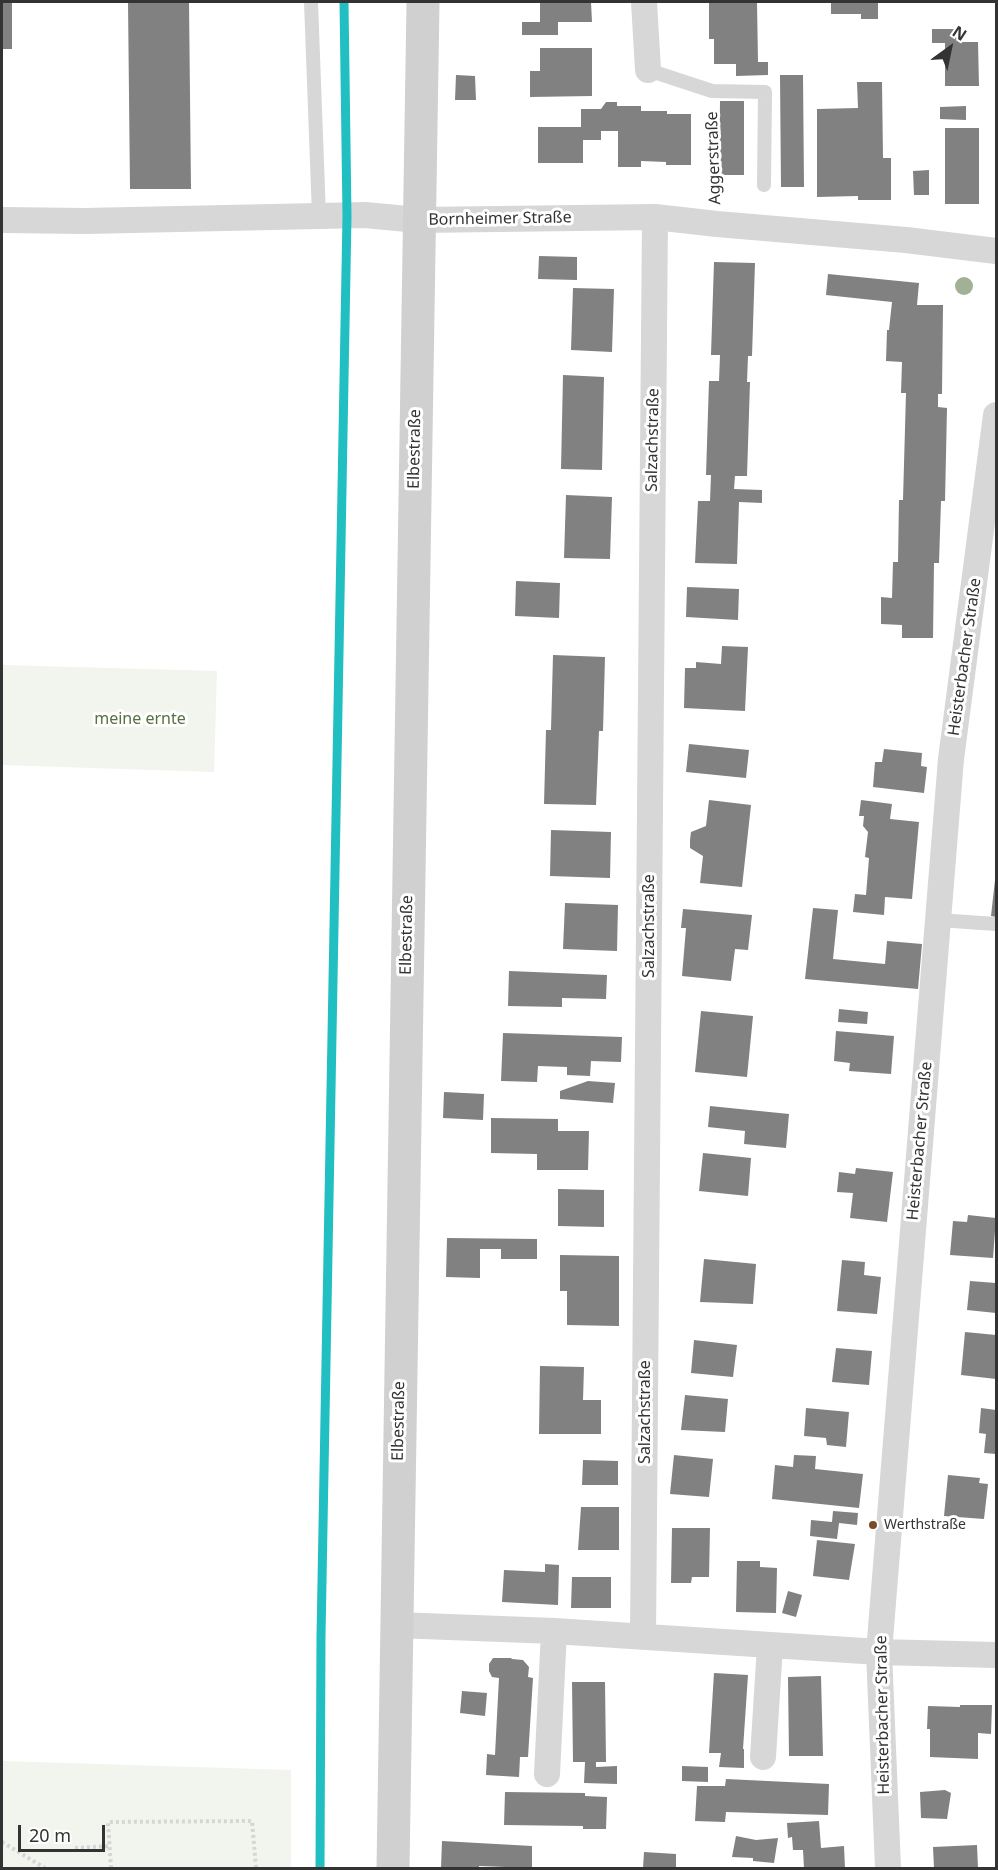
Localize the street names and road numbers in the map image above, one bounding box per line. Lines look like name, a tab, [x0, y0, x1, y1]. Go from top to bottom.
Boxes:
street label: Aggerstraße	[703, 111, 725, 205]
street label: Bornheimer Straße	[428, 208, 572, 230]
street label: Salzachstraße	[642, 388, 664, 492]
street label: Elbestraße	[405, 409, 425, 489]
street label: Heisterbacher Straße	[944, 577, 986, 737]
street label: Salzachstraße	[639, 874, 659, 978]
street label: Elbestraße	[397, 895, 417, 975]
street label: Heisterbacher Straße	[903, 1061, 937, 1221]
street label: Salzachstraße	[635, 1360, 655, 1464]
street label: Elbestraße	[389, 1381, 409, 1461]
street label: Heisterbacher Straße	[872, 1635, 894, 1795]

